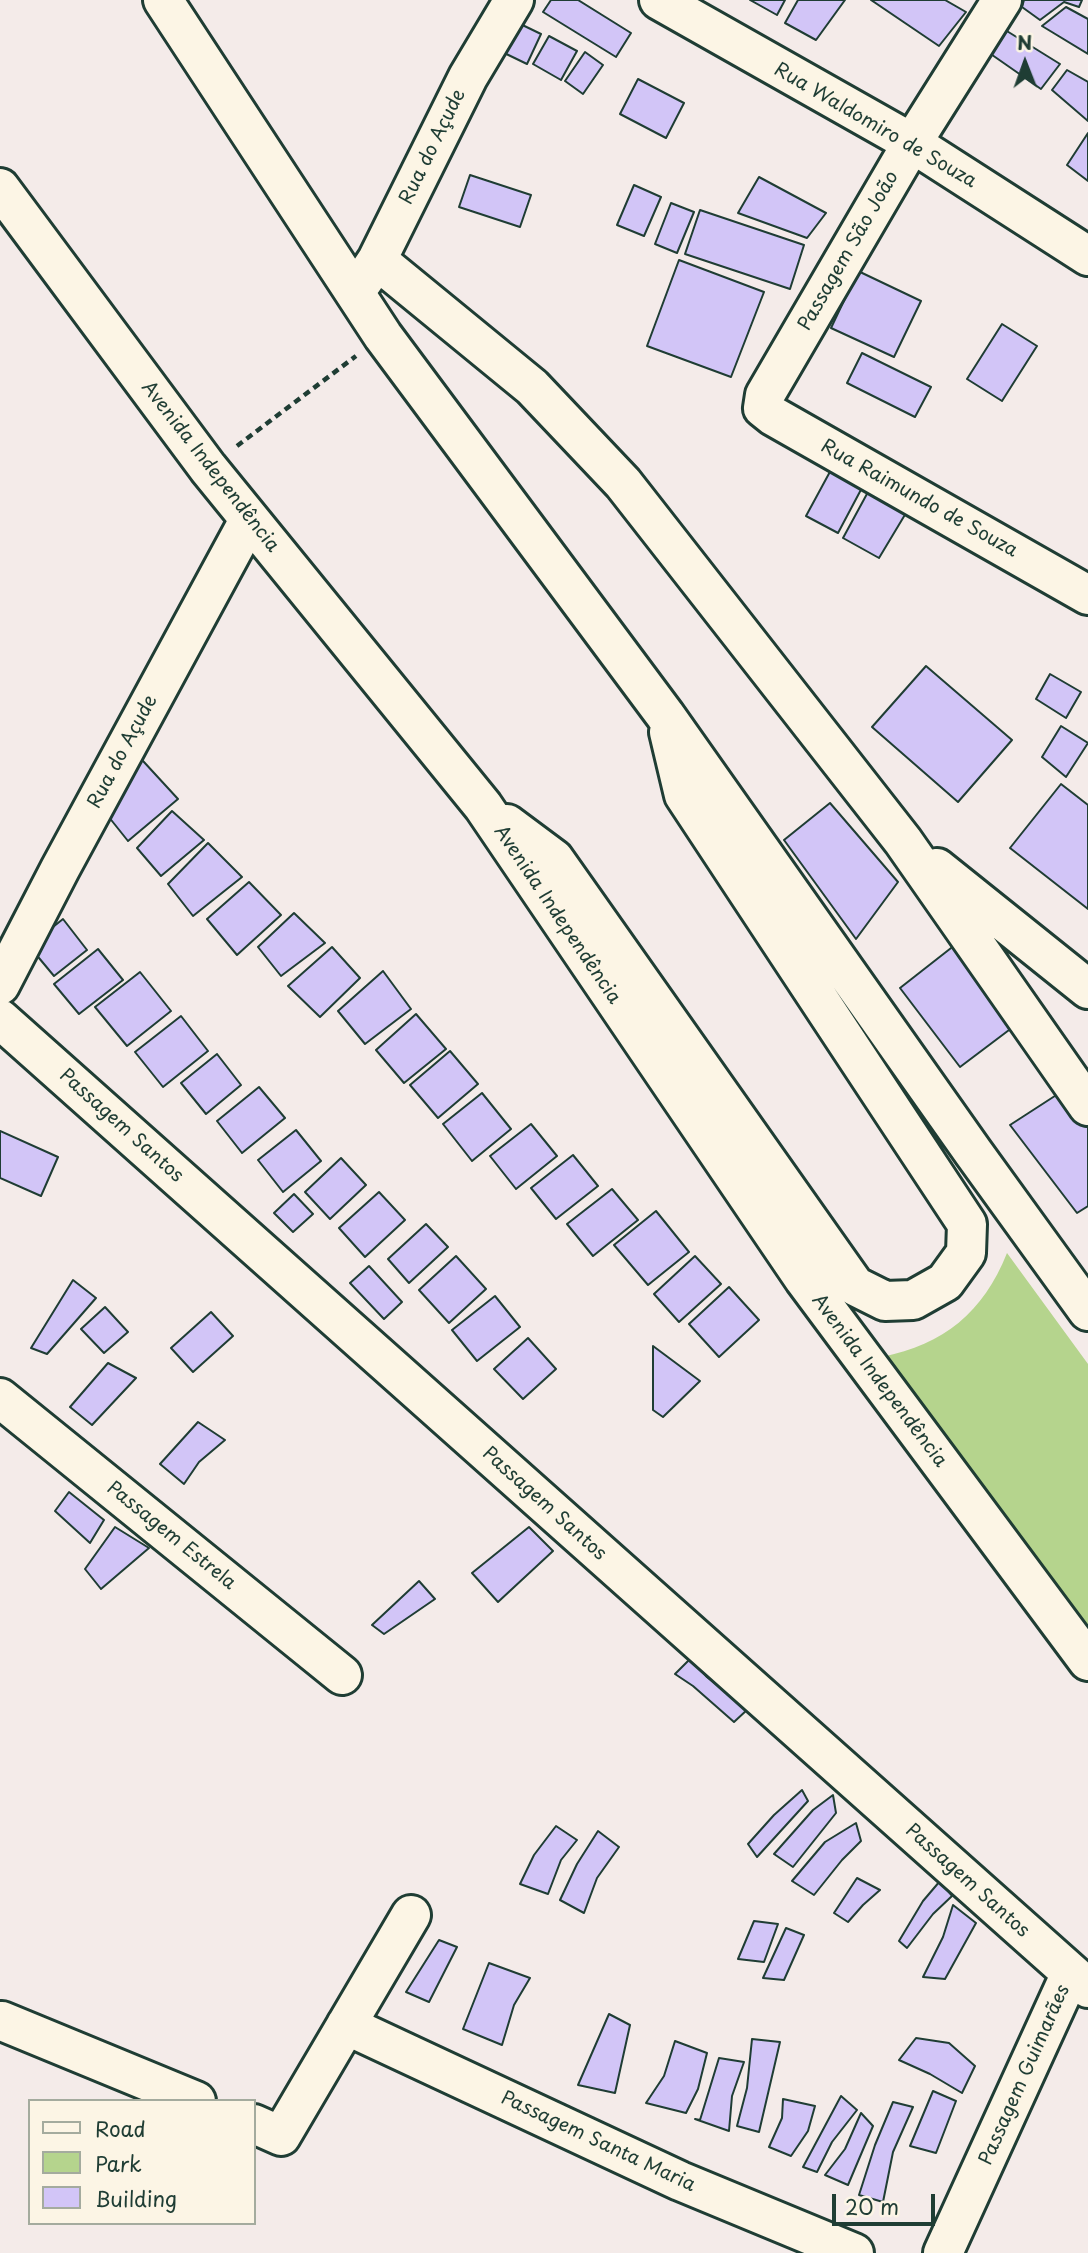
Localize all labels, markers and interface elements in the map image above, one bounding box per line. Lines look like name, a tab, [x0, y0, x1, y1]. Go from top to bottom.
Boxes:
north arrow	[990, 28, 1060, 98]
text: N	[1017, 28, 1032, 56]
street label: Rua Waldomiro de Souza	[770, 59, 980, 193]
street label: Rua do Açude	[395, 86, 471, 208]
street label: Passagem São João	[794, 167, 904, 335]
street label: Avenida Independência	[136, 377, 284, 557]
street label: Rua Raimundo de Souza	[817, 435, 1021, 563]
street label: Rua do Açude	[83, 691, 163, 813]
street label: Avenida Independência	[489, 821, 625, 1009]
street label: Passagem Santos	[54, 1064, 188, 1188]
street label: Avenida Independência	[807, 1290, 951, 1472]
street label: Passagem Santos	[477, 1442, 611, 1566]
street label: Passagem Estrela	[102, 1477, 240, 1595]
street label: Passagem Santos	[900, 1819, 1034, 1943]
street label: Passagem Guimarães	[975, 1981, 1075, 2169]
street label: Passagem Santa Maria	[497, 2087, 699, 2197]
legend	[28, 2099, 256, 2225]
text: Road	[95, 2112, 146, 2144]
text: Park	[95, 2147, 142, 2179]
scale bar	[836, 2180, 939, 2224]
text: Building	[95, 2182, 177, 2214]
text: 20 m	[845, 2190, 899, 2222]

